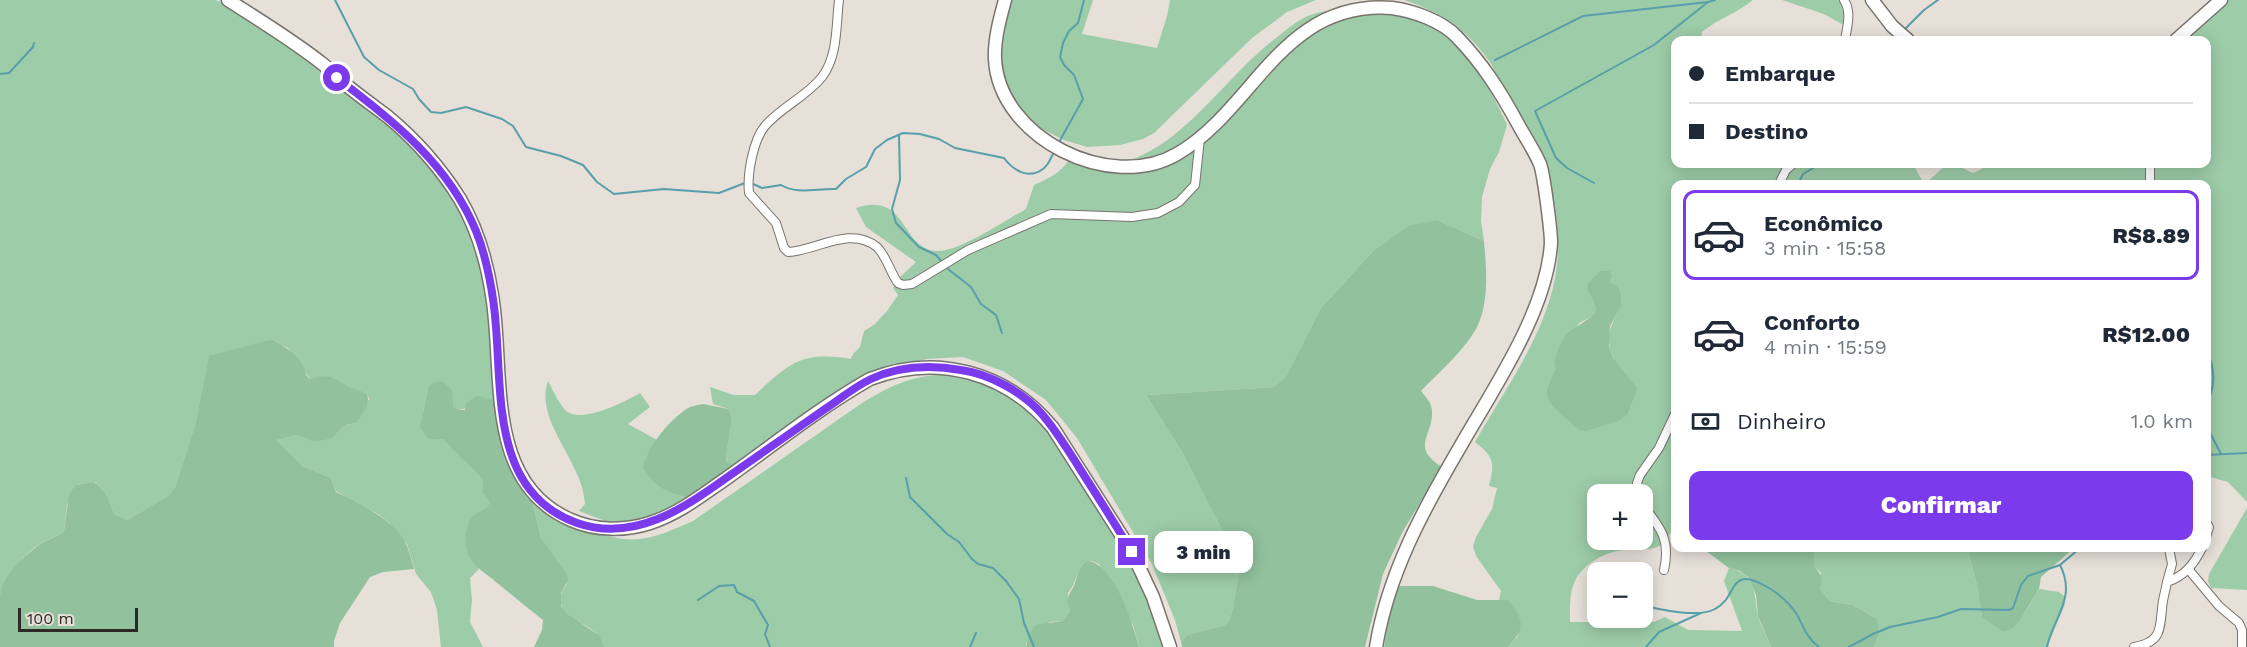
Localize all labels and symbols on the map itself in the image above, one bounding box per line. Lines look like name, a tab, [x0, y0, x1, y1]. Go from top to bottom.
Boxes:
route start	[323, 64, 350, 91]
callout: 3 min	[1153, 531, 1252, 573]
route end	[1118, 538, 1145, 565]
scale bar	[18, 605, 138, 632]

